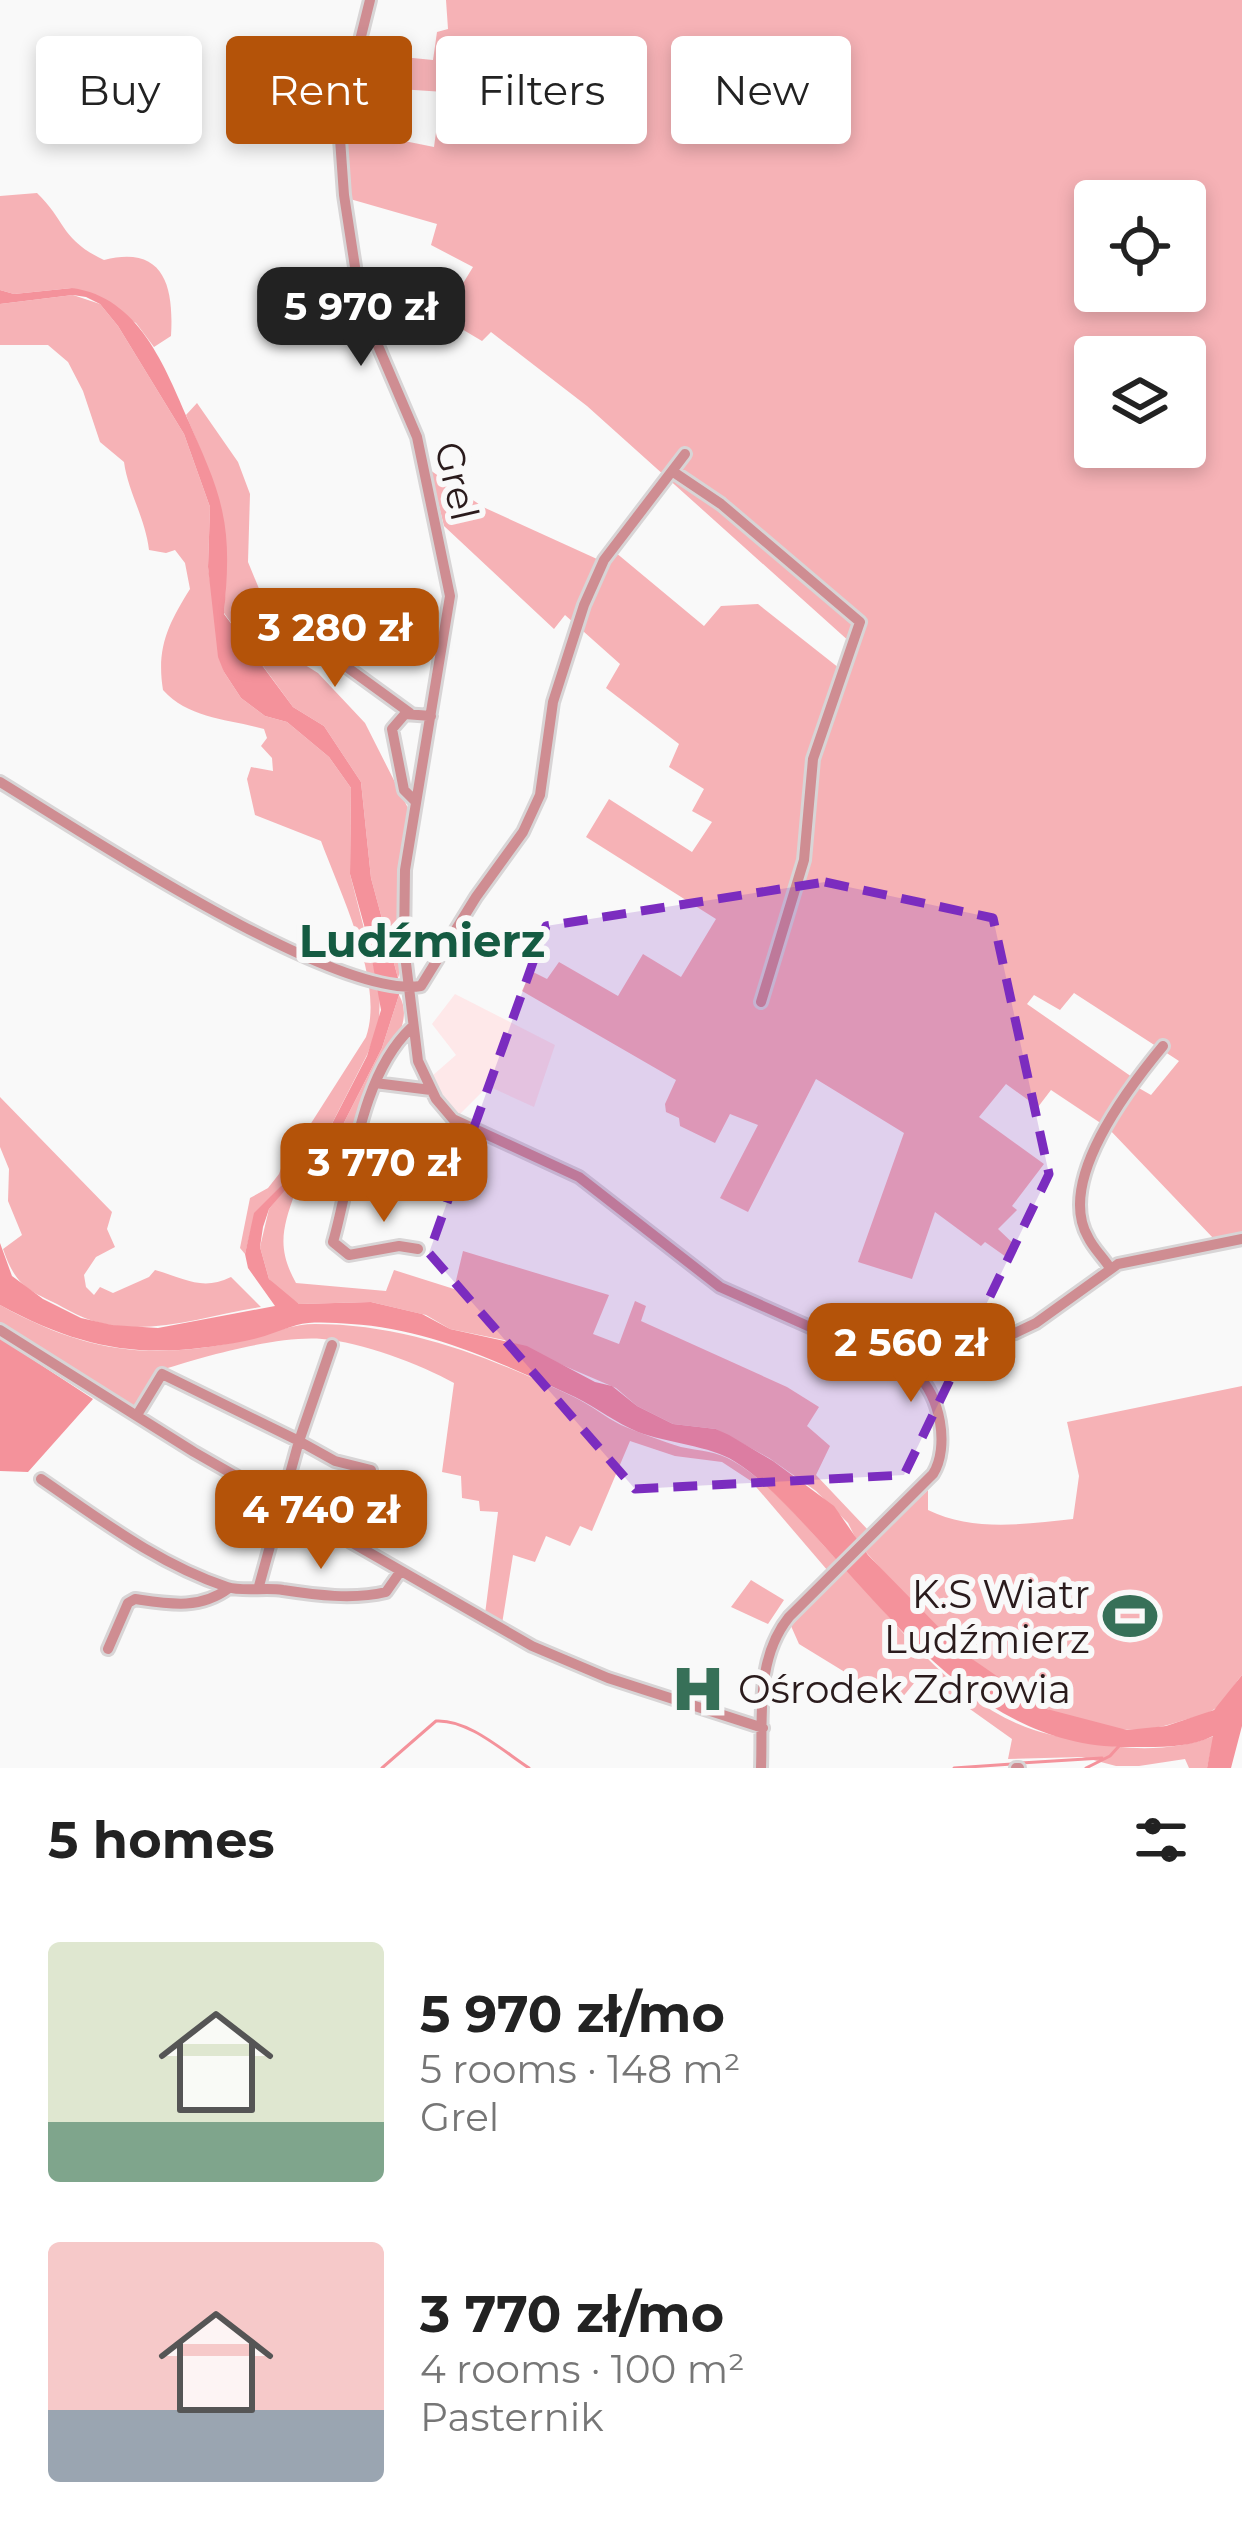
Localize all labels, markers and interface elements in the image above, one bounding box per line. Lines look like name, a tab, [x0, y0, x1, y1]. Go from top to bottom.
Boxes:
chip: Buy	[36, 36, 202, 144]
chip: Rent	[226, 36, 412, 144]
chip: Filters	[436, 36, 647, 144]
chip: New	[671, 36, 851, 144]
map controls	[1074, 180, 1206, 468]
button: locate	[1074, 180, 1206, 312]
pin: 5 970 zł	[237, 267, 485, 369]
text: 5 970 zł	[284, 282, 438, 330]
button: layers	[1074, 336, 1206, 468]
street label: Grel	[425, 437, 489, 525]
pin: 3 280 zł	[211, 588, 459, 690]
text: 3 280 zł	[258, 603, 412, 651]
district label: Ludźmierz	[299, 913, 545, 968]
pin: 3 770 zł	[260, 1123, 508, 1225]
text: 3 770 zł	[307, 1138, 461, 1186]
pin: 2 560 zł	[787, 1303, 1035, 1405]
text: 2 560 zł	[834, 1318, 988, 1366]
pin: 4 740 zł	[197, 1470, 445, 1572]
text: 4 740 zł	[242, 1485, 400, 1533]
place label: K.S Wiatr Ludźmierz	[884, 1570, 1090, 1663]
sports icon: K.S Wiatr Ludźmierz	[1101, 1587, 1159, 1645]
hospital icon: Ośrodek Zdrowia	[669, 1660, 727, 1718]
place label: Ośrodek Zdrowia	[738, 1665, 1071, 1713]
icon: filters	[1128, 1807, 1194, 1873]
text: 5 homes	[48, 1809, 275, 1871]
text: 5 970 zł/mo	[420, 1983, 725, 2045]
icon: home	[144, 1990, 288, 2134]
text: 5 rooms · 148 m²	[420, 2045, 741, 2093]
text: Grel	[420, 2093, 499, 2141]
text: 3 770 zł/mo	[420, 2283, 724, 2345]
icon: home	[144, 2290, 288, 2434]
text: 4 rooms · 100 m²	[420, 2345, 745, 2393]
text: Pasternik	[420, 2393, 604, 2441]

